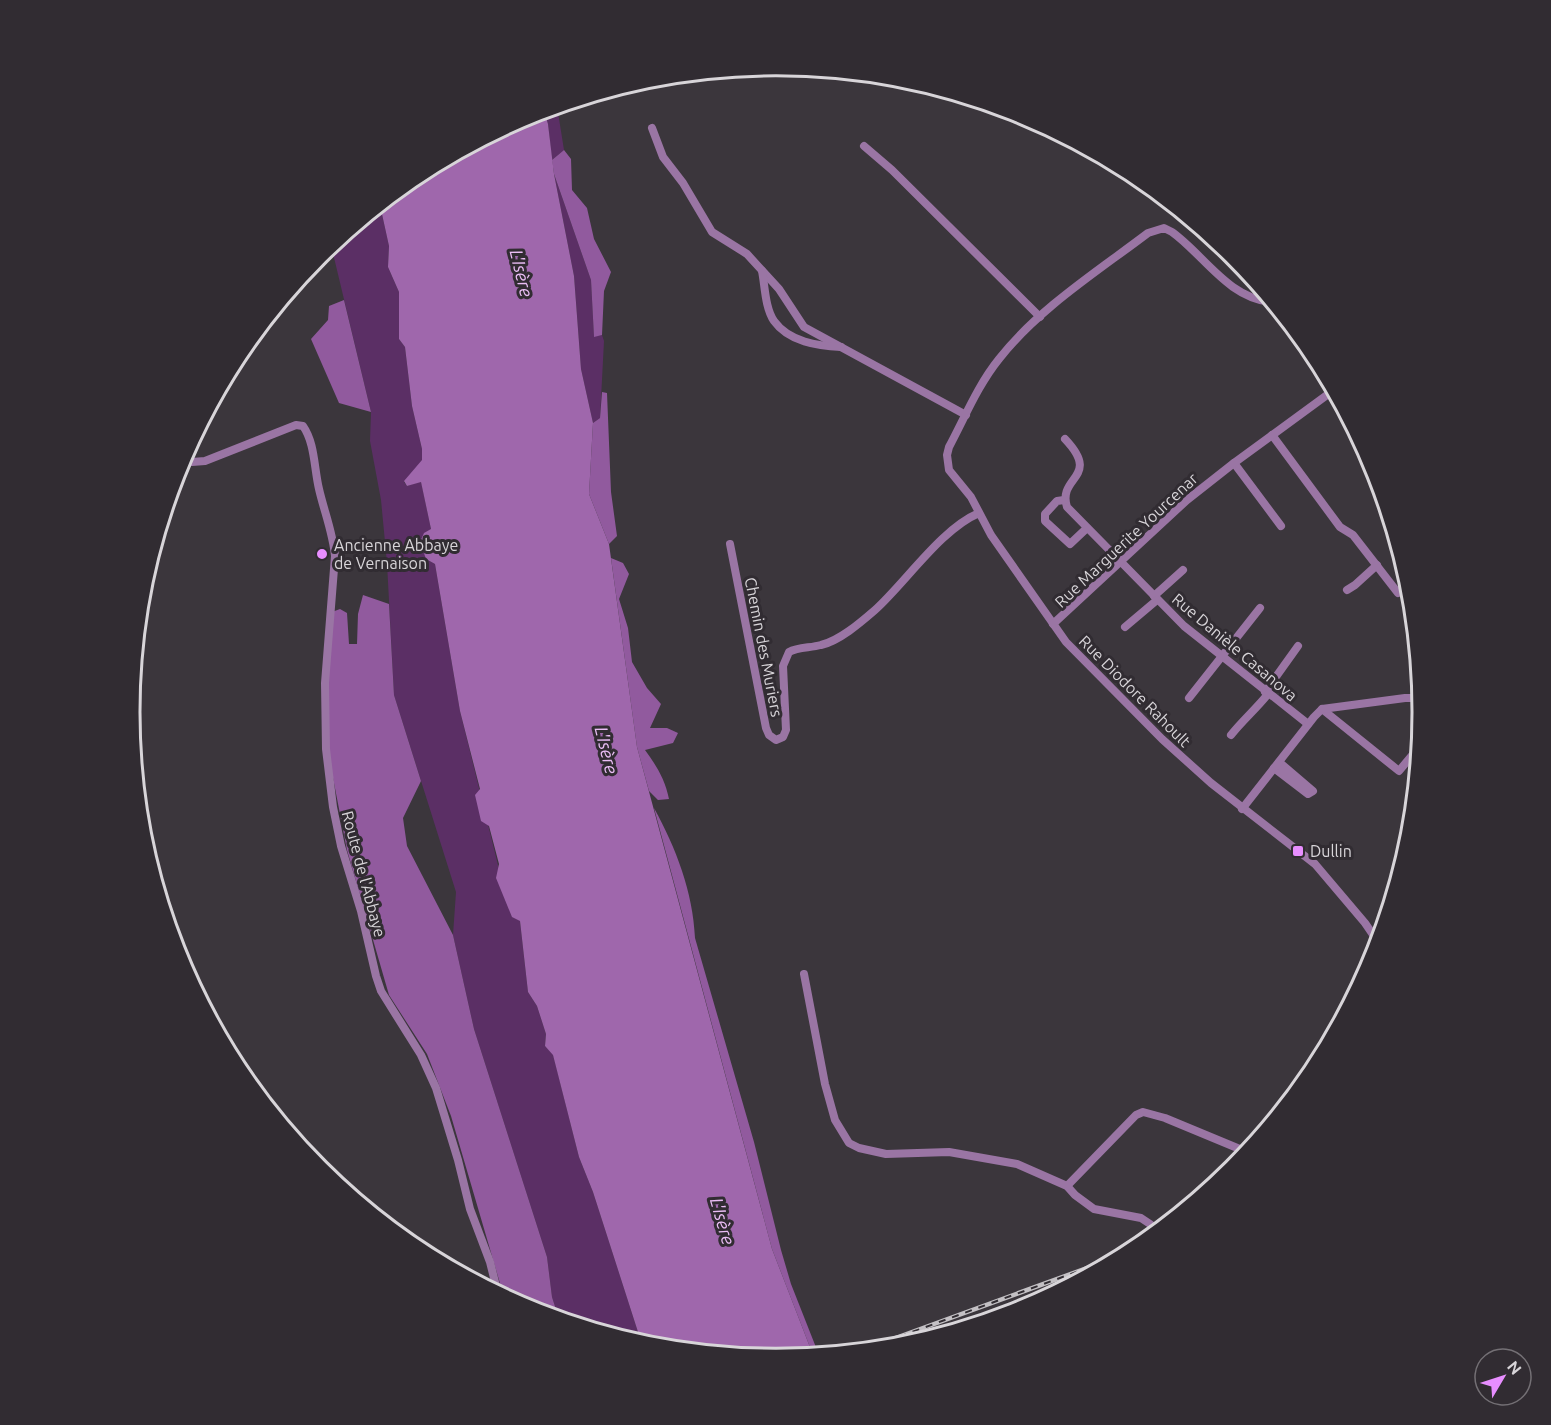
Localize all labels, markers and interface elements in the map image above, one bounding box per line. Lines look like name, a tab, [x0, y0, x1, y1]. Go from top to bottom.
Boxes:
water label: L'Isère	[506, 247, 538, 299]
street label: Rue Marguerite Yourcenar	[1051, 469, 1201, 611]
place label: Ancienne Abbaye de Vernaison	[334, 536, 458, 572]
marker: Ancienne Abbaye de Vernaison	[315, 547, 329, 561]
street label: Chemin des Muriers	[742, 576, 786, 718]
street label: Rue Danièle Casanova	[1169, 590, 1301, 704]
street label: Rue Diodore Rahoult	[1076, 632, 1195, 751]
water label: L'Isère	[591, 724, 623, 776]
street label: Route de l'Abbaye	[338, 809, 390, 939]
place label: Dullin	[1310, 842, 1352, 860]
marker: Dullin	[1291, 844, 1305, 858]
water label: L'Isère	[707, 1195, 739, 1247]
north arrow	[1473, 1347, 1533, 1407]
text: N	[1504, 1357, 1525, 1378]

